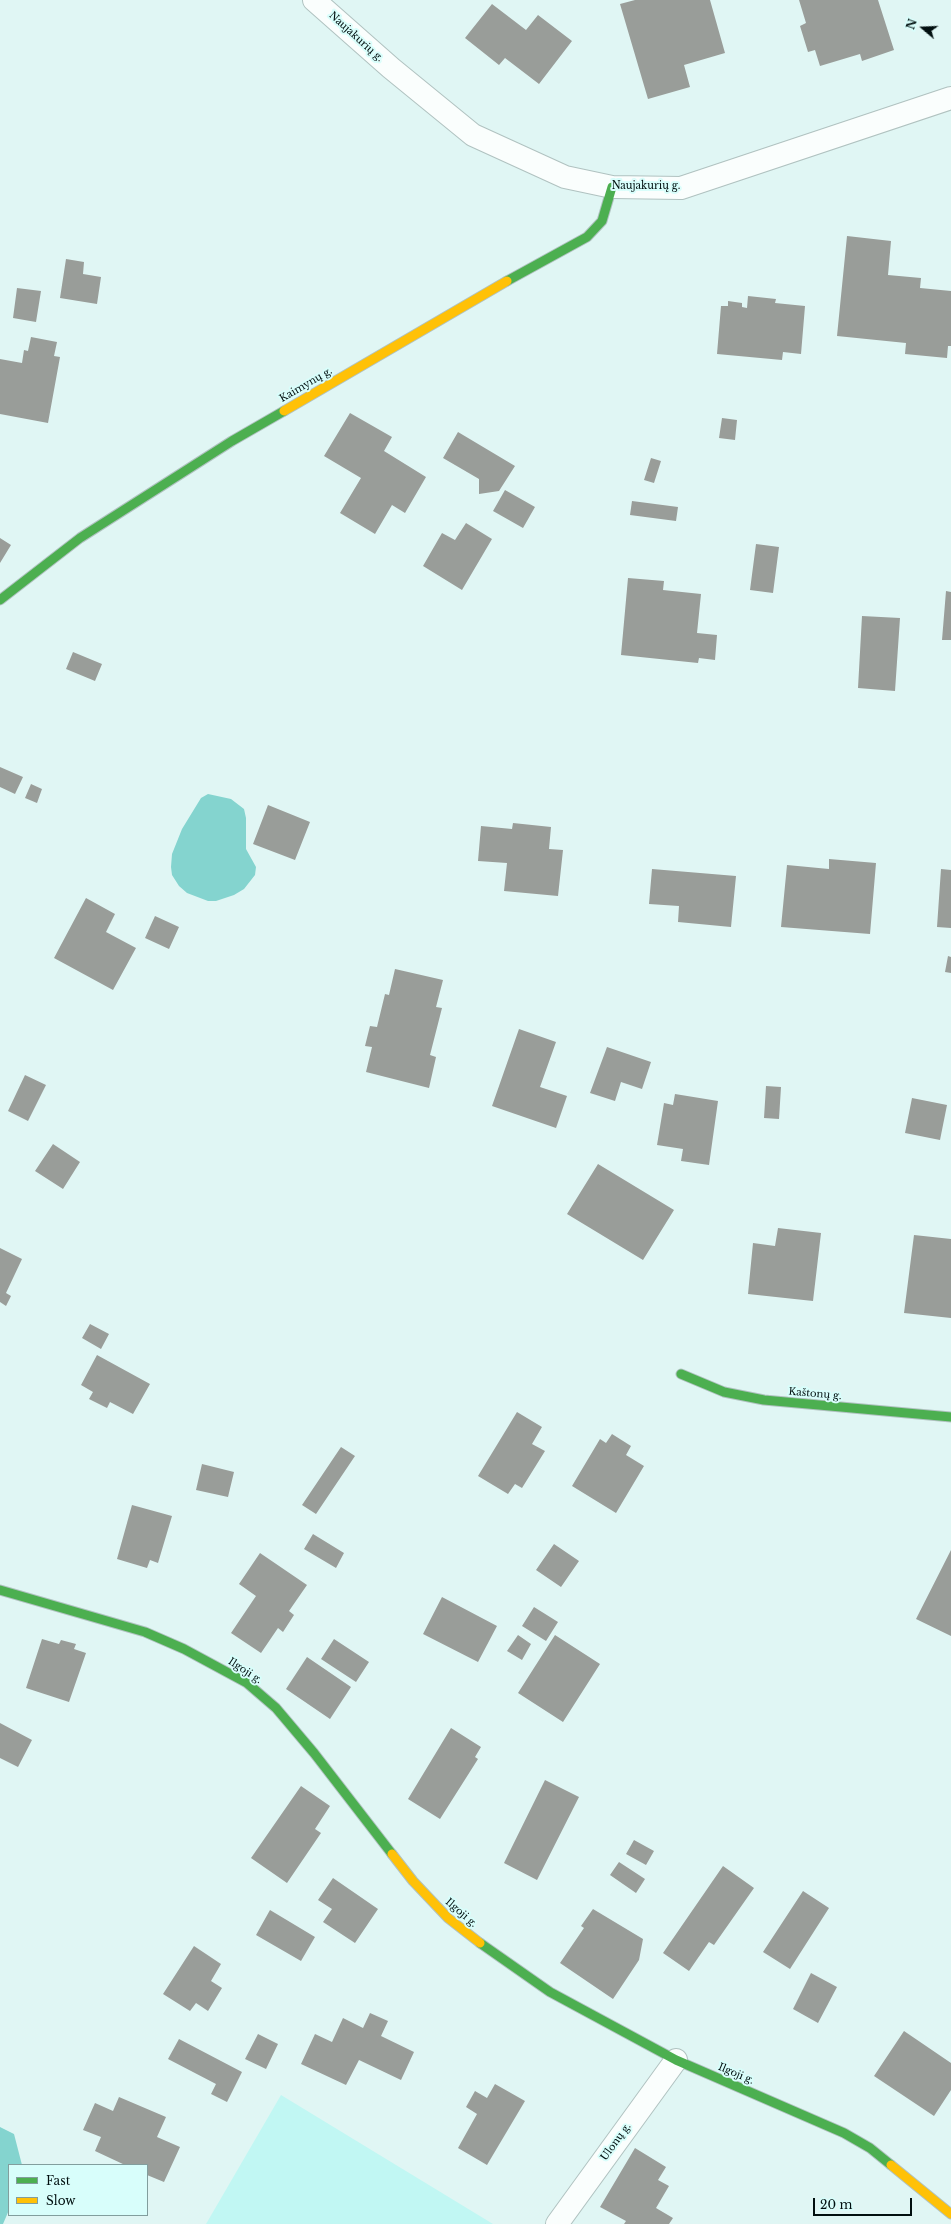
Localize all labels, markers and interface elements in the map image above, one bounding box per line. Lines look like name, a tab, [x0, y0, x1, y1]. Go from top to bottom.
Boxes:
north arrow	[903, 8, 943, 48]
street label: Naujakurių g.	[326, 10, 386, 64]
text: N	[903, 17, 920, 31]
street label: Naujakurių g.	[612, 180, 680, 192]
street label: Kaimynų g.	[278, 365, 334, 405]
street label: Kaštonų g.	[788, 1386, 842, 1402]
street label: Ilgoji g.	[226, 1656, 264, 1686]
street label: Ilgoji g.	[443, 1896, 479, 1930]
street label: Ilgoji g.	[716, 2061, 756, 2087]
street label: Ulonų g.	[598, 2121, 634, 2163]
legend	[8, 2164, 148, 2216]
text: Fast	[46, 2173, 70, 2188]
scale bar	[815, 2190, 914, 2216]
text: Slow	[46, 2193, 75, 2208]
text: 20 m	[820, 2197, 852, 2212]

